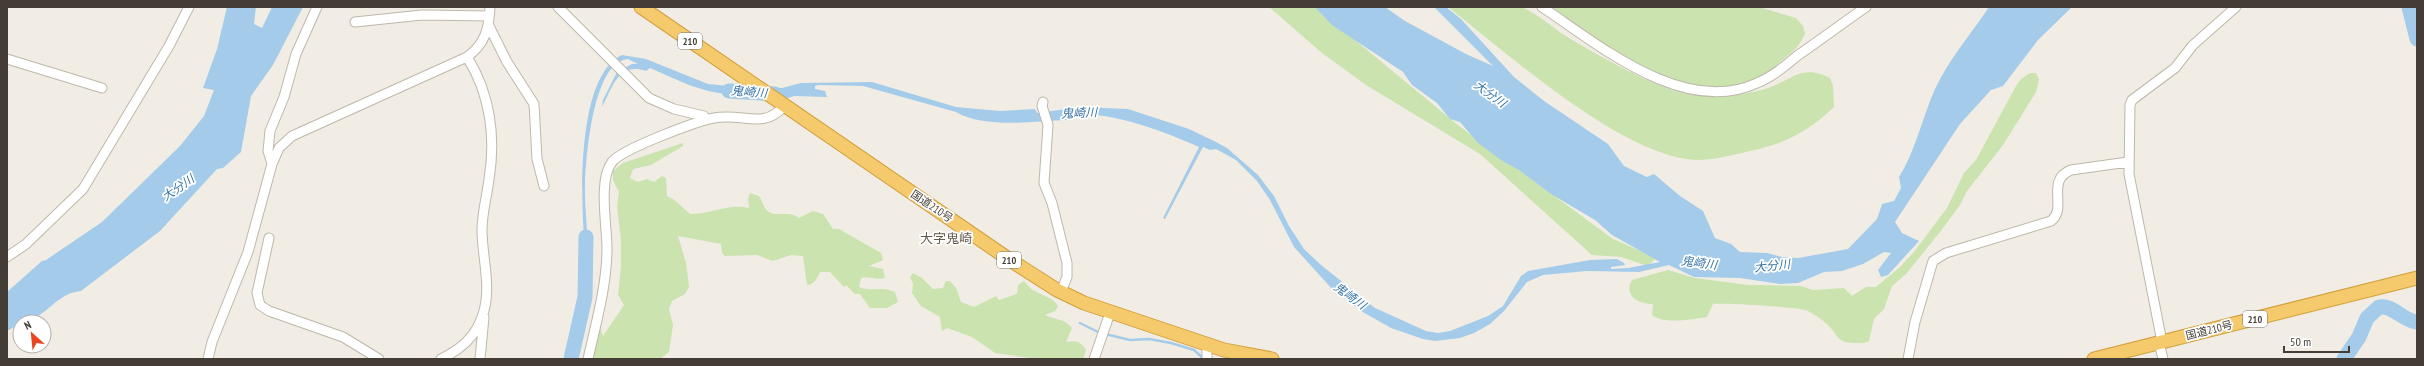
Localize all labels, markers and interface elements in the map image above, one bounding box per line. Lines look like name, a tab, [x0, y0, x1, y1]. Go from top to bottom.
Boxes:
road number: 210	[678, 33, 702, 49]
water label: 大分川	[1471, 77, 1511, 111]
water label: 鬼崎川	[730, 82, 770, 101]
water label: 鬼崎川	[1061, 104, 1099, 121]
water label: 大分川	[159, 170, 198, 204]
street label: 国道210号	[908, 187, 956, 225]
district label: 大字鬼崎	[920, 230, 972, 247]
road number: 210	[997, 252, 1021, 268]
water label: 鬼崎川	[1680, 253, 1720, 272]
water label: 大分川	[1753, 256, 1793, 275]
water label: 鬼崎川	[1331, 279, 1371, 313]
road number: 210	[2243, 311, 2267, 327]
north arrow	[12, 314, 52, 354]
text: N	[22, 317, 33, 333]
street label: 国道210号	[2184, 317, 2234, 343]
scale bar	[2284, 328, 2349, 354]
text: 50 m	[2290, 334, 2311, 349]

